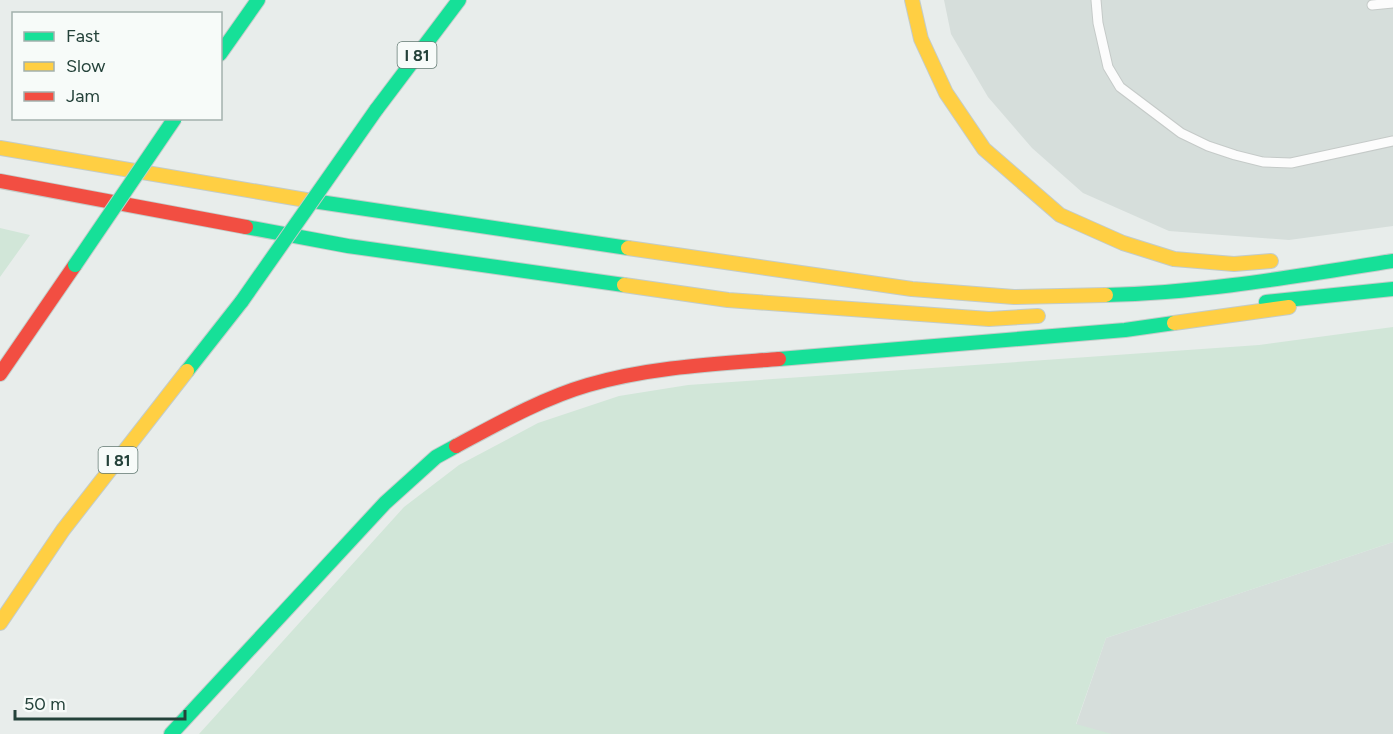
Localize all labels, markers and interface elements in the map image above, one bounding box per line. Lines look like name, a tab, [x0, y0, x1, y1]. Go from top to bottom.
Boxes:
legend	[12, 12, 222, 120]
text: Fast	[66, 25, 100, 47]
road number: I 81	[398, 42, 436, 68]
text: Slow	[66, 55, 105, 77]
text: Jam	[66, 85, 100, 107]
road number: I 81	[98, 447, 138, 473]
scale bar	[15, 683, 184, 721]
text: 50 m	[24, 693, 66, 715]

